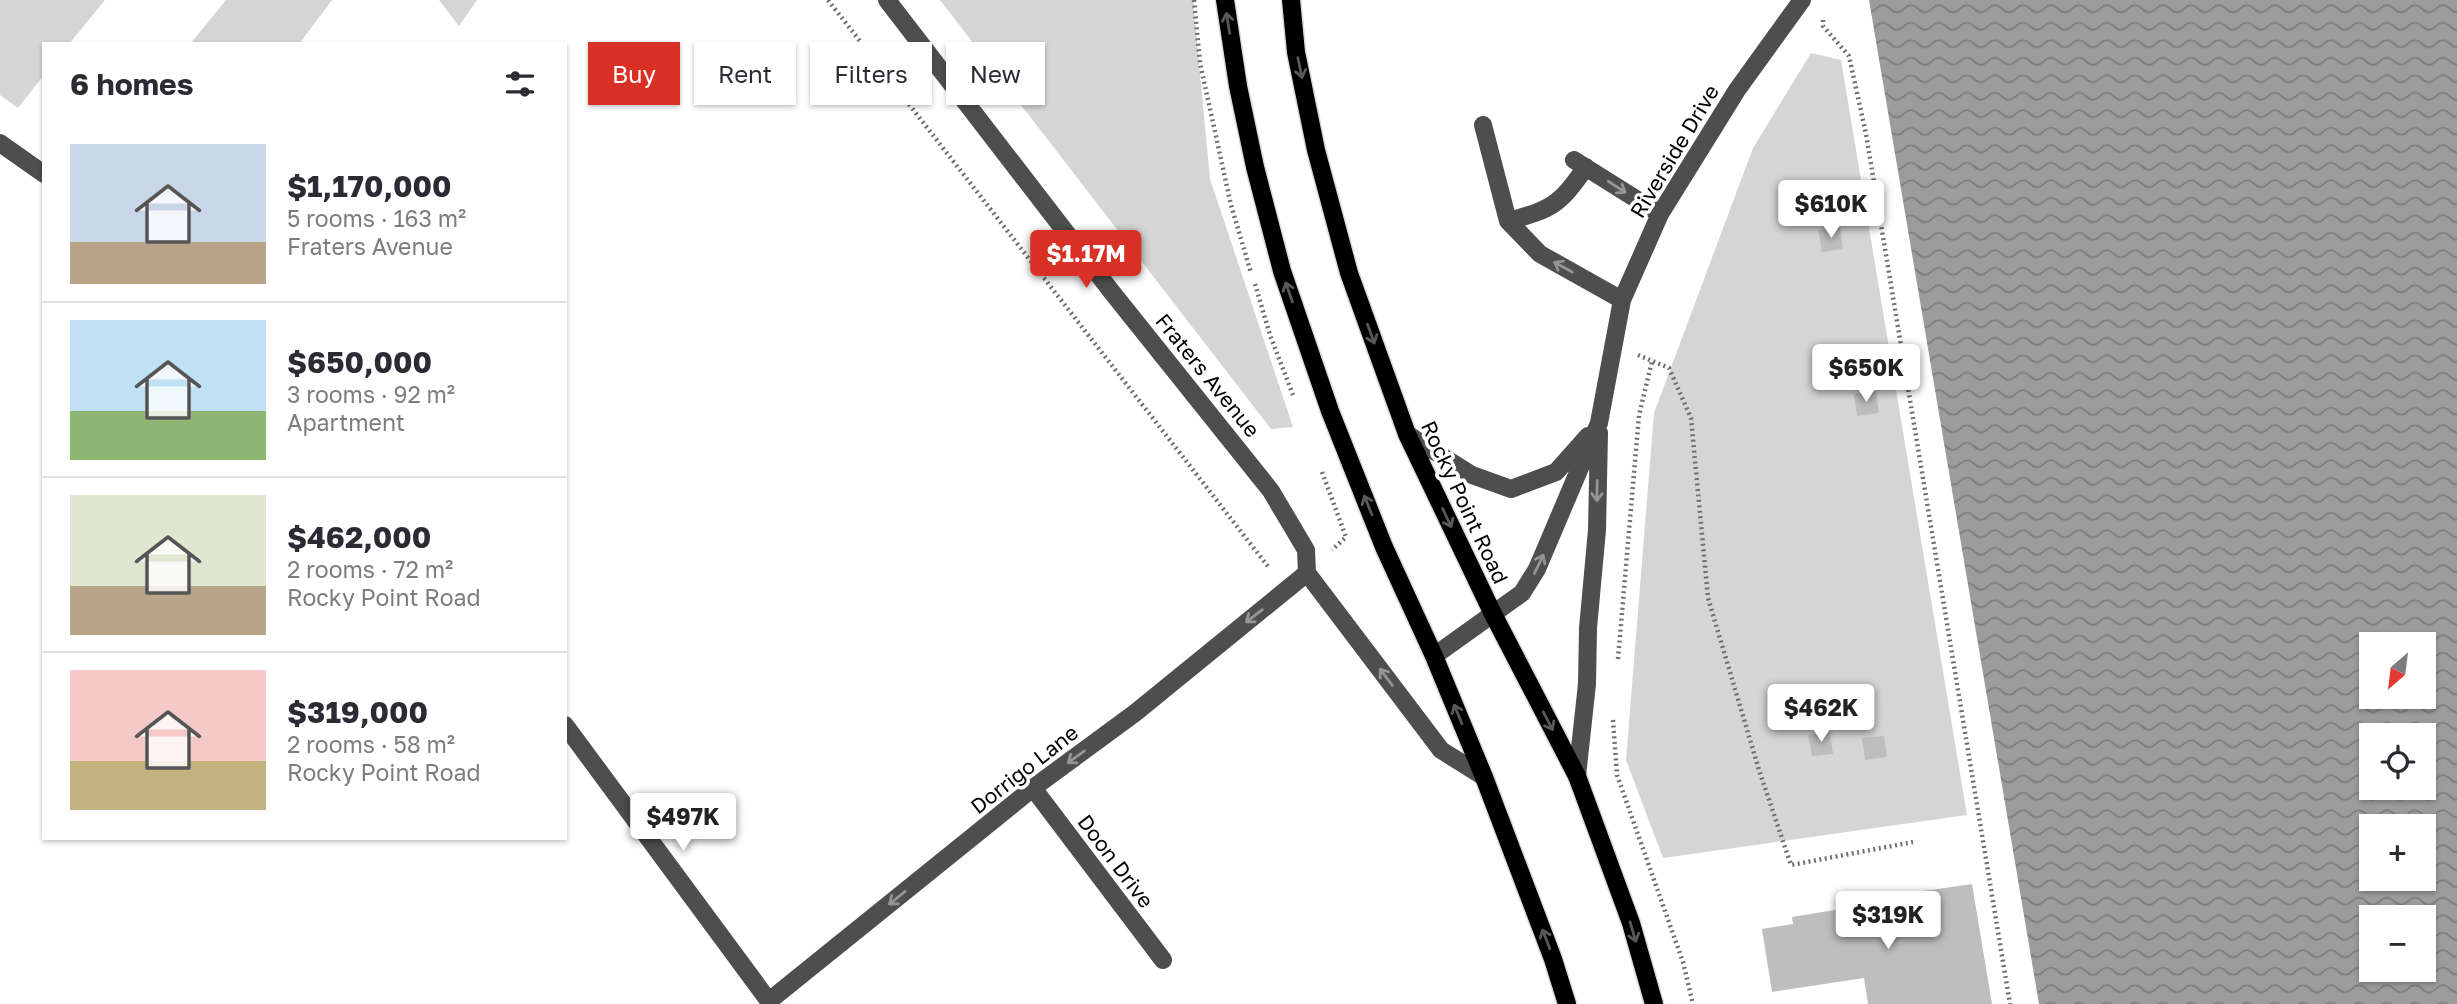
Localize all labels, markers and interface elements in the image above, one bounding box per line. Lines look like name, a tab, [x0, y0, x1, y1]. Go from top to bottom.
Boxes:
one-way arrow	[1221, 12, 1234, 34]
chip: Buy	[588, 42, 680, 105]
chip: Rent	[694, 42, 796, 105]
chip: Filters	[810, 42, 932, 105]
chip: New	[946, 42, 1045, 105]
one-way arrow	[1293, 56, 1307, 79]
icon: filters	[501, 65, 539, 103]
text: 6 homes	[70, 66, 193, 102]
street label: Riverside Drive	[1624, 80, 1724, 222]
text: $1,170,000	[287, 168, 452, 204]
icon: home	[126, 172, 210, 256]
one-way arrow	[1607, 179, 1626, 194]
pin: $610K	[1782, 180, 1880, 240]
text: $610K	[1794, 189, 1868, 217]
text: 5 rooms · 163 m²	[287, 204, 466, 232]
pin: $1.17M	[1029, 230, 1143, 290]
text: Fraters Avenue	[287, 232, 453, 260]
text: $1.17M	[1046, 239, 1126, 267]
one-way arrow	[1553, 260, 1573, 274]
one-way arrow	[1282, 281, 1294, 303]
street label: Fraters Avenue	[1150, 308, 1266, 442]
one-way arrow	[1366, 323, 1378, 345]
text: $650,000	[287, 344, 432, 380]
pin: $650K	[1817, 344, 1915, 404]
icon: home	[126, 348, 210, 432]
text: $650K	[1828, 353, 1904, 381]
text: 3 rooms · 92 m²	[287, 380, 455, 408]
text: Apartment	[287, 408, 405, 436]
street label: Rocky Point Road	[1416, 416, 1514, 588]
one-way arrow	[1591, 479, 1604, 502]
one-way arrow	[1360, 495, 1373, 517]
one-way arrow	[1441, 506, 1454, 528]
text: $462,000	[287, 519, 431, 555]
icon: home	[126, 523, 210, 607]
one-way arrow	[1532, 554, 1546, 575]
text: 2 rooms · 72 m²	[287, 555, 453, 583]
text: Rocky Point Road	[287, 583, 481, 611]
one-way arrow	[1245, 608, 1263, 623]
north arrow	[2359, 632, 2436, 709]
map controls	[2359, 632, 2436, 982]
one-way arrow	[1379, 668, 1394, 687]
pin: $462K	[1772, 684, 1870, 744]
text: $462K	[1783, 693, 1859, 721]
text: $319,000	[287, 694, 428, 730]
icon: home	[126, 698, 210, 782]
one-way arrow	[1450, 704, 1463, 725]
one-way arrow	[1542, 710, 1556, 731]
street label: Dorrigo Lane	[965, 719, 1083, 819]
button: locate	[2359, 723, 2436, 800]
text: 2 rooms · 58 m²	[287, 730, 455, 758]
one-way arrow	[1066, 749, 1085, 764]
text: Rocky Point Road	[287, 758, 481, 786]
pin: $497K	[634, 794, 732, 853]
text: $497K	[646, 802, 720, 830]
street label: Doon Drive	[1072, 809, 1160, 913]
button: +	[2359, 814, 2436, 891]
one-way arrow	[889, 890, 907, 906]
pin: $319K	[1839, 892, 1937, 951]
text: $319K	[1852, 900, 1924, 928]
button: −	[2359, 905, 2436, 982]
one-way arrow	[1628, 921, 1641, 943]
one-way arrow	[1538, 929, 1551, 951]

